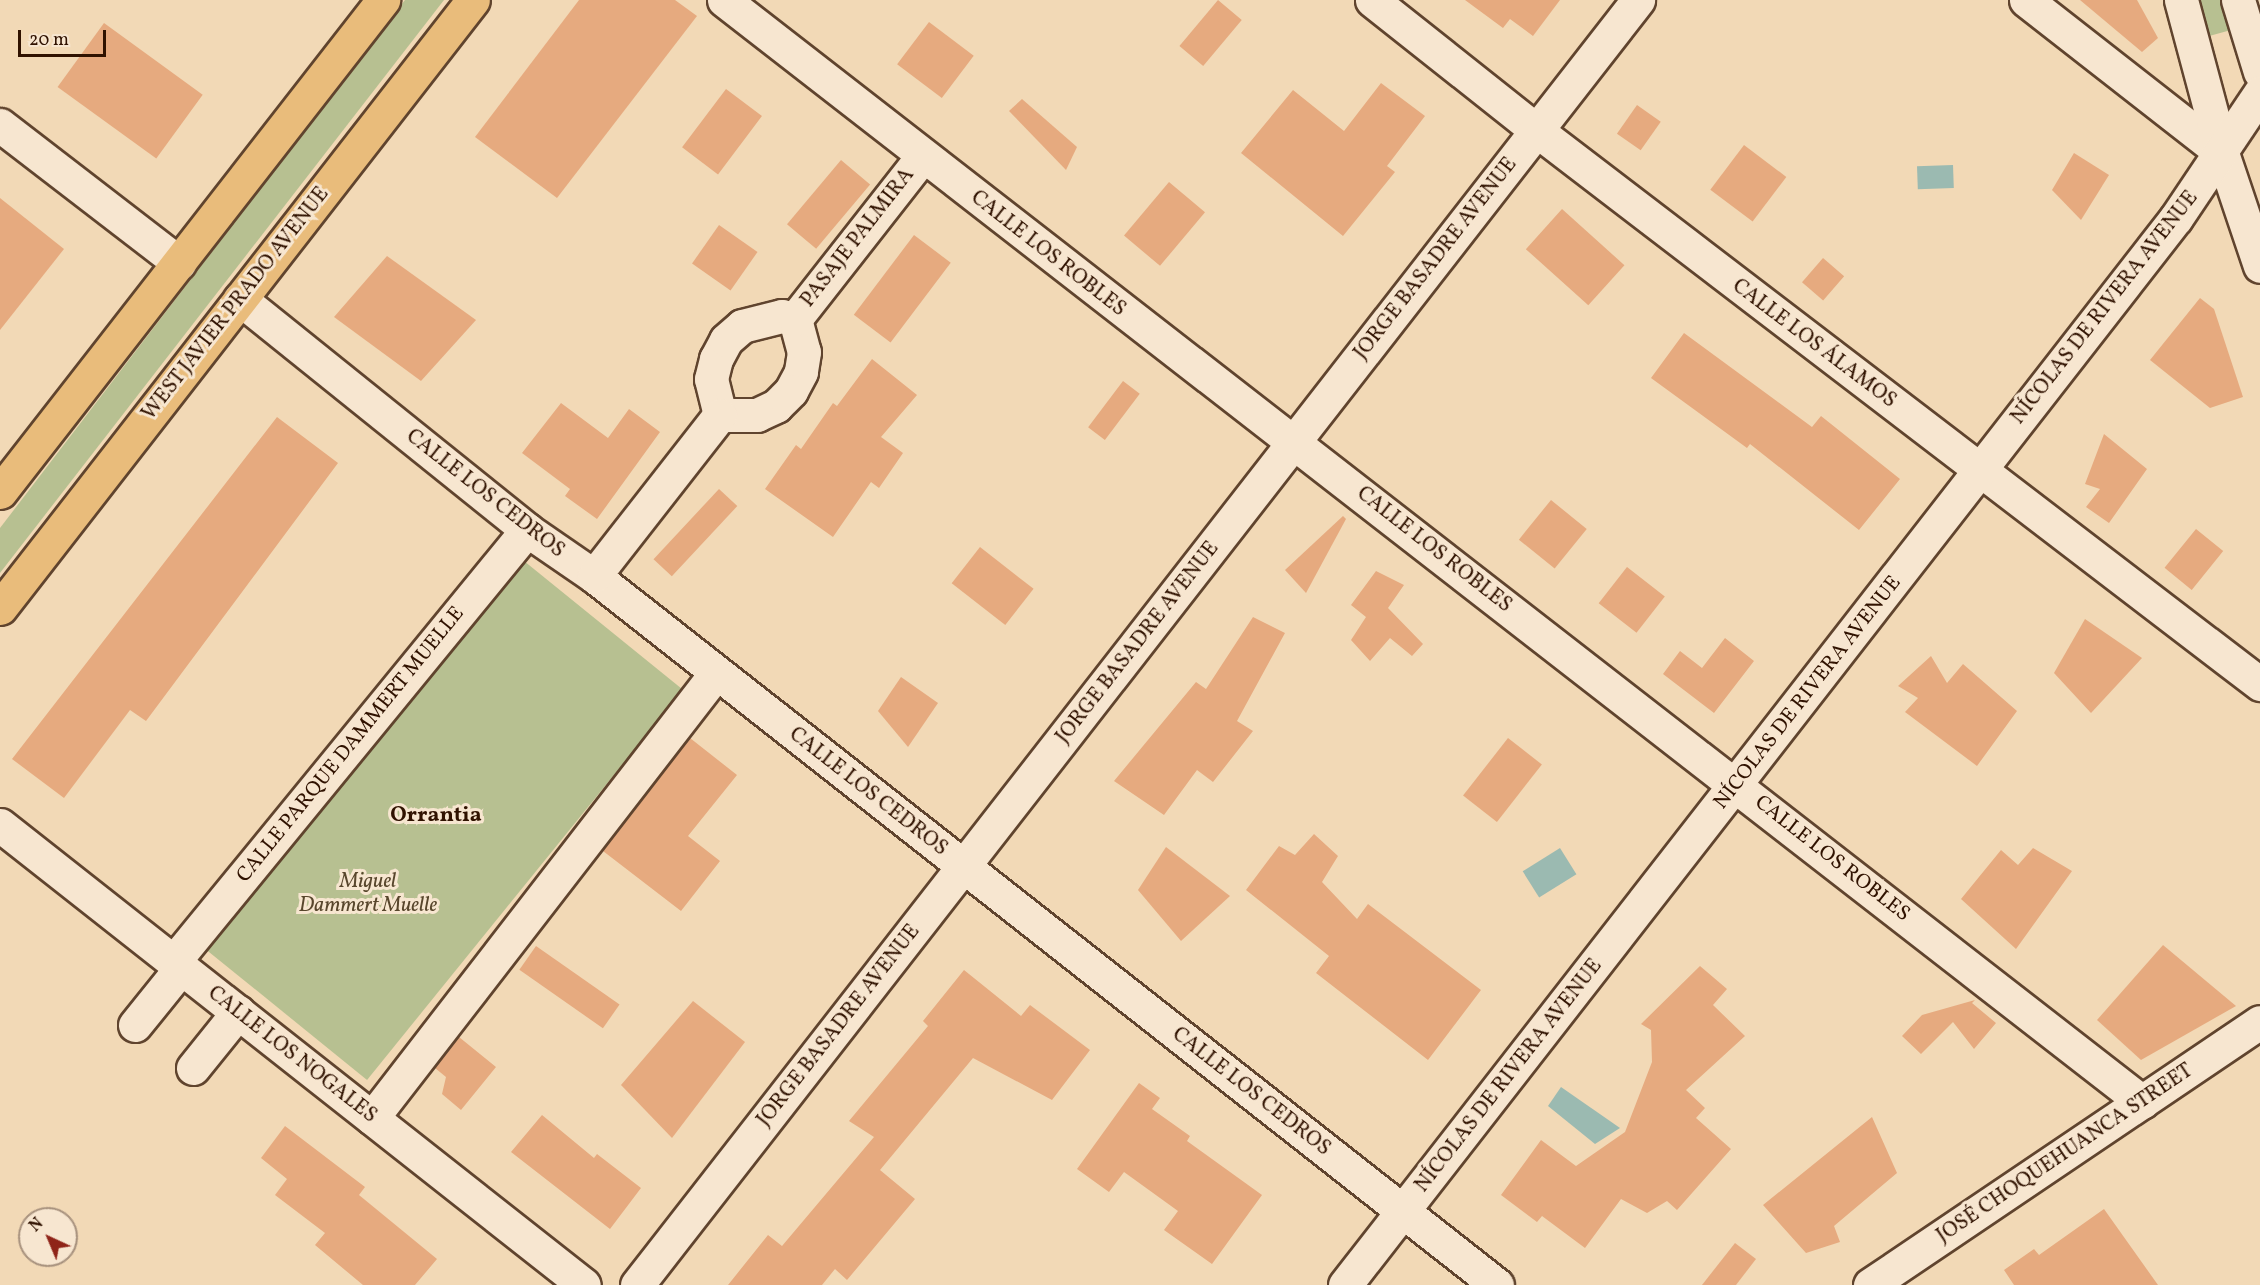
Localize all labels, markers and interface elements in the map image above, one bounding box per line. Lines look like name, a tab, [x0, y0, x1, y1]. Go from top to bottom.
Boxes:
scale bar	[21, 18, 110, 56]
text: 20 m	[29, 28, 69, 53]
street label: JORGE BASADRE AVENUE	[1349, 153, 1523, 365]
street label: PASAJE PALMIRA	[796, 163, 920, 313]
street label: WEST JAVIER PRADO AVENUE	[137, 182, 335, 426]
street label: CALLE LOS ROBLES	[965, 186, 1131, 322]
street label: NÍCOLAS DE RIVERA AVENUE	[2006, 186, 2204, 430]
street label: CALLE LOS ÁLAMOS	[1727, 274, 1901, 414]
street label: CALLE LOS CEDROS	[401, 424, 569, 564]
street label: CALLE LOS ROBLES	[1351, 482, 1517, 618]
street label: JORGE BASADRE AVENUE	[1051, 537, 1225, 749]
street label: NÍCOLAS DE RIVERA AVENUE	[1709, 571, 1907, 815]
street label: CALLE PARQUE DAMMERT MUELLE	[232, 602, 470, 888]
street label: CALLE LOS CEDROS	[784, 722, 952, 862]
street label: CALLE LOS ROBLES	[1749, 791, 1915, 927]
district label: Orrantia	[390, 803, 482, 829]
park label: Miguel Dammert Muelle	[299, 869, 437, 919]
street label: JORGE BASADRE AVENUE	[752, 920, 926, 1132]
street label: NÍCOLAS DE RIVERA AVENUE	[1410, 954, 1608, 1198]
street label: CALLE LOS NOGALES	[202, 981, 382, 1129]
street label: CALLE LOS CEDROS	[1167, 1022, 1335, 1162]
street label: JOSÉ CHOQUEHUANCA STREET	[1932, 1059, 2198, 1249]
north arrow	[18, 1207, 78, 1267]
text: N	[25, 1214, 49, 1237]

